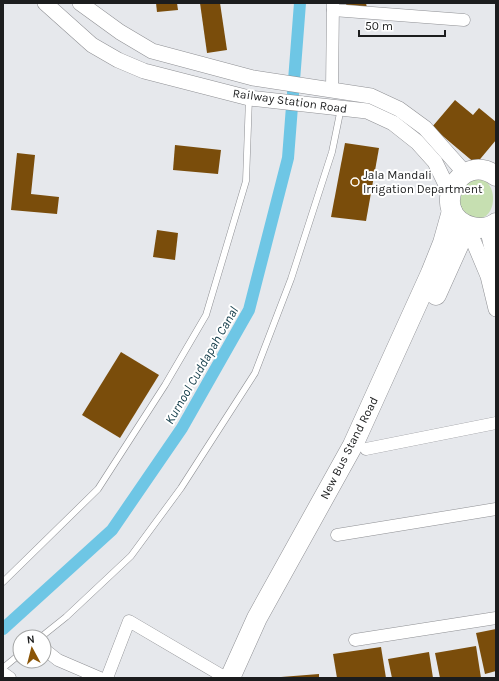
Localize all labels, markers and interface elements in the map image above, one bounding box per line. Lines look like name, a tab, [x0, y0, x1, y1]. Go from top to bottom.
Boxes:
scale bar	[359, 12, 445, 38]
text: 50 m	[365, 19, 393, 33]
street label: Railway Station Road	[232, 86, 348, 116]
place label: Jala Mandali Irrigation Department	[363, 168, 483, 196]
marker: Jala Mandali Irrigation Department	[350, 177, 360, 187]
water label: Kurnool Cuddapah Canal	[162, 304, 241, 427]
street label: New Bus Stand Road	[317, 394, 381, 502]
north arrow	[12, 629, 52, 669]
text: N	[26, 633, 36, 647]

